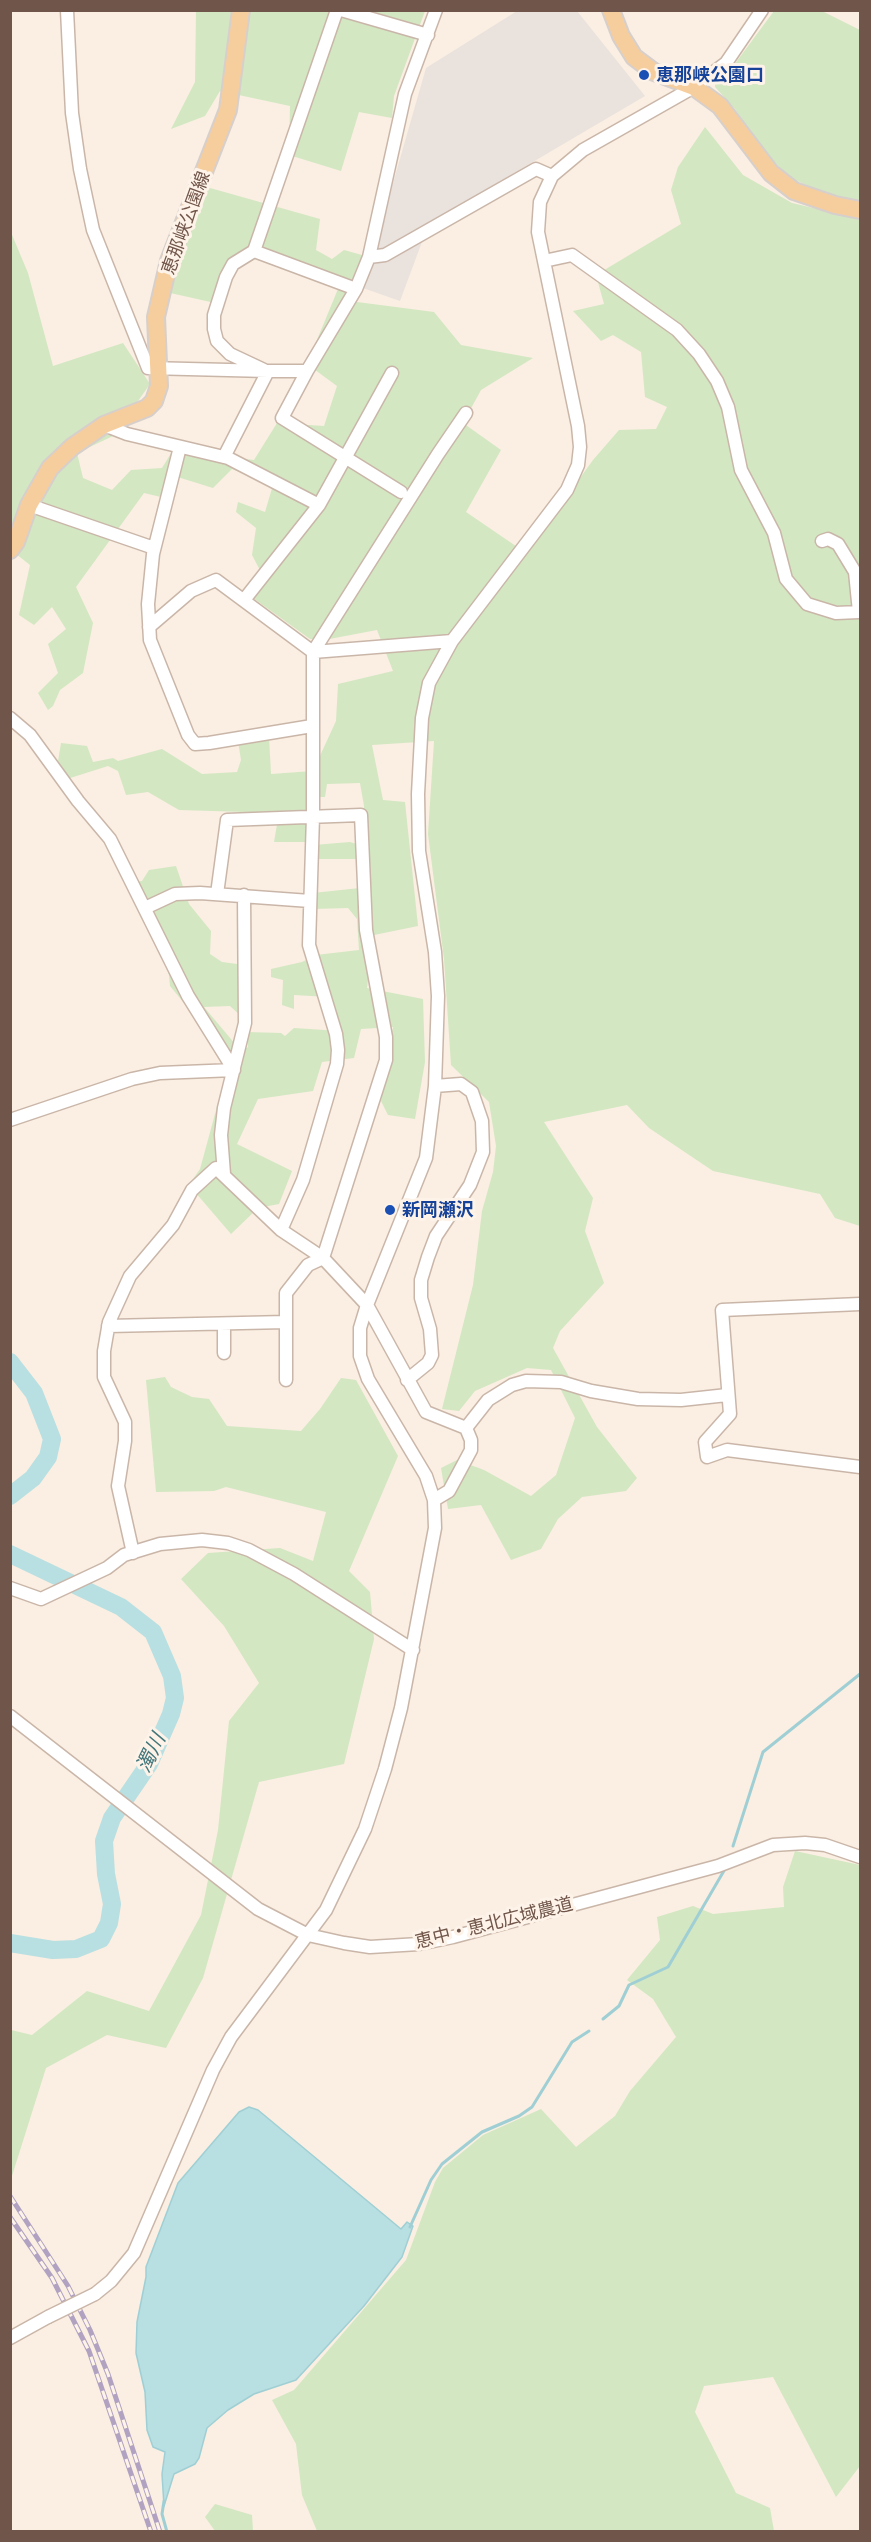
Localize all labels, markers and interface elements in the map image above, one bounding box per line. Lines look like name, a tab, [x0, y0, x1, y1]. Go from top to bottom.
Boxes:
place label: 恵那峡公園口	[656, 64, 764, 86]
marker: 恵那峡公園口	[637, 68, 651, 82]
street label: 恵那峡公園線	[157, 169, 215, 277]
place label: 新岡瀬沢	[402, 1199, 474, 1221]
marker: 新岡瀬沢	[383, 1203, 397, 1217]
water label: 濁川	[131, 1730, 171, 1776]
street label: 恵中・恵北広域農道	[413, 1893, 575, 1953]

